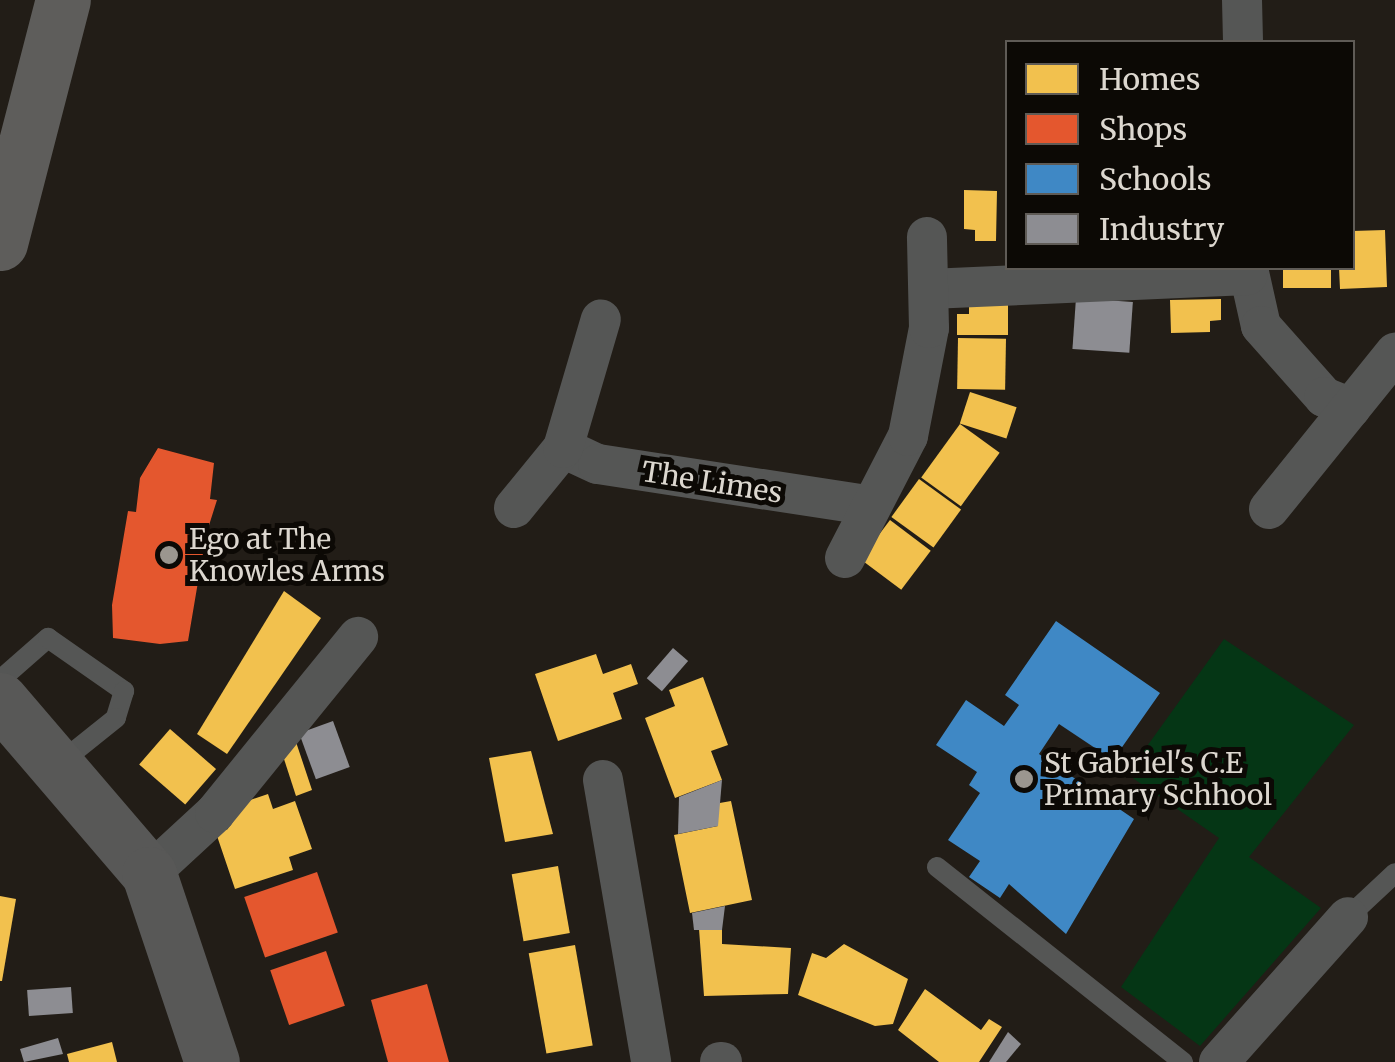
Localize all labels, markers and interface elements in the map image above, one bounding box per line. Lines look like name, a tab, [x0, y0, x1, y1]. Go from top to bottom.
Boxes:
legend	[1005, 40, 1355, 270]
text: Homes	[1099, 60, 1200, 98]
text: Shops	[1099, 110, 1187, 148]
text: Schools	[1099, 160, 1211, 198]
text: Industry	[1099, 210, 1224, 248]
street label: The Limes	[639, 454, 785, 510]
place label: Ego at The Knowles Arms	[189, 522, 385, 588]
marker: Ego at The Knowles Arms	[158, 544, 180, 566]
place label: St Gabriel's C.E Primary Schhool	[1044, 746, 1272, 812]
marker: St Gabriel's C.E Primary Schhool	[1013, 768, 1035, 790]

